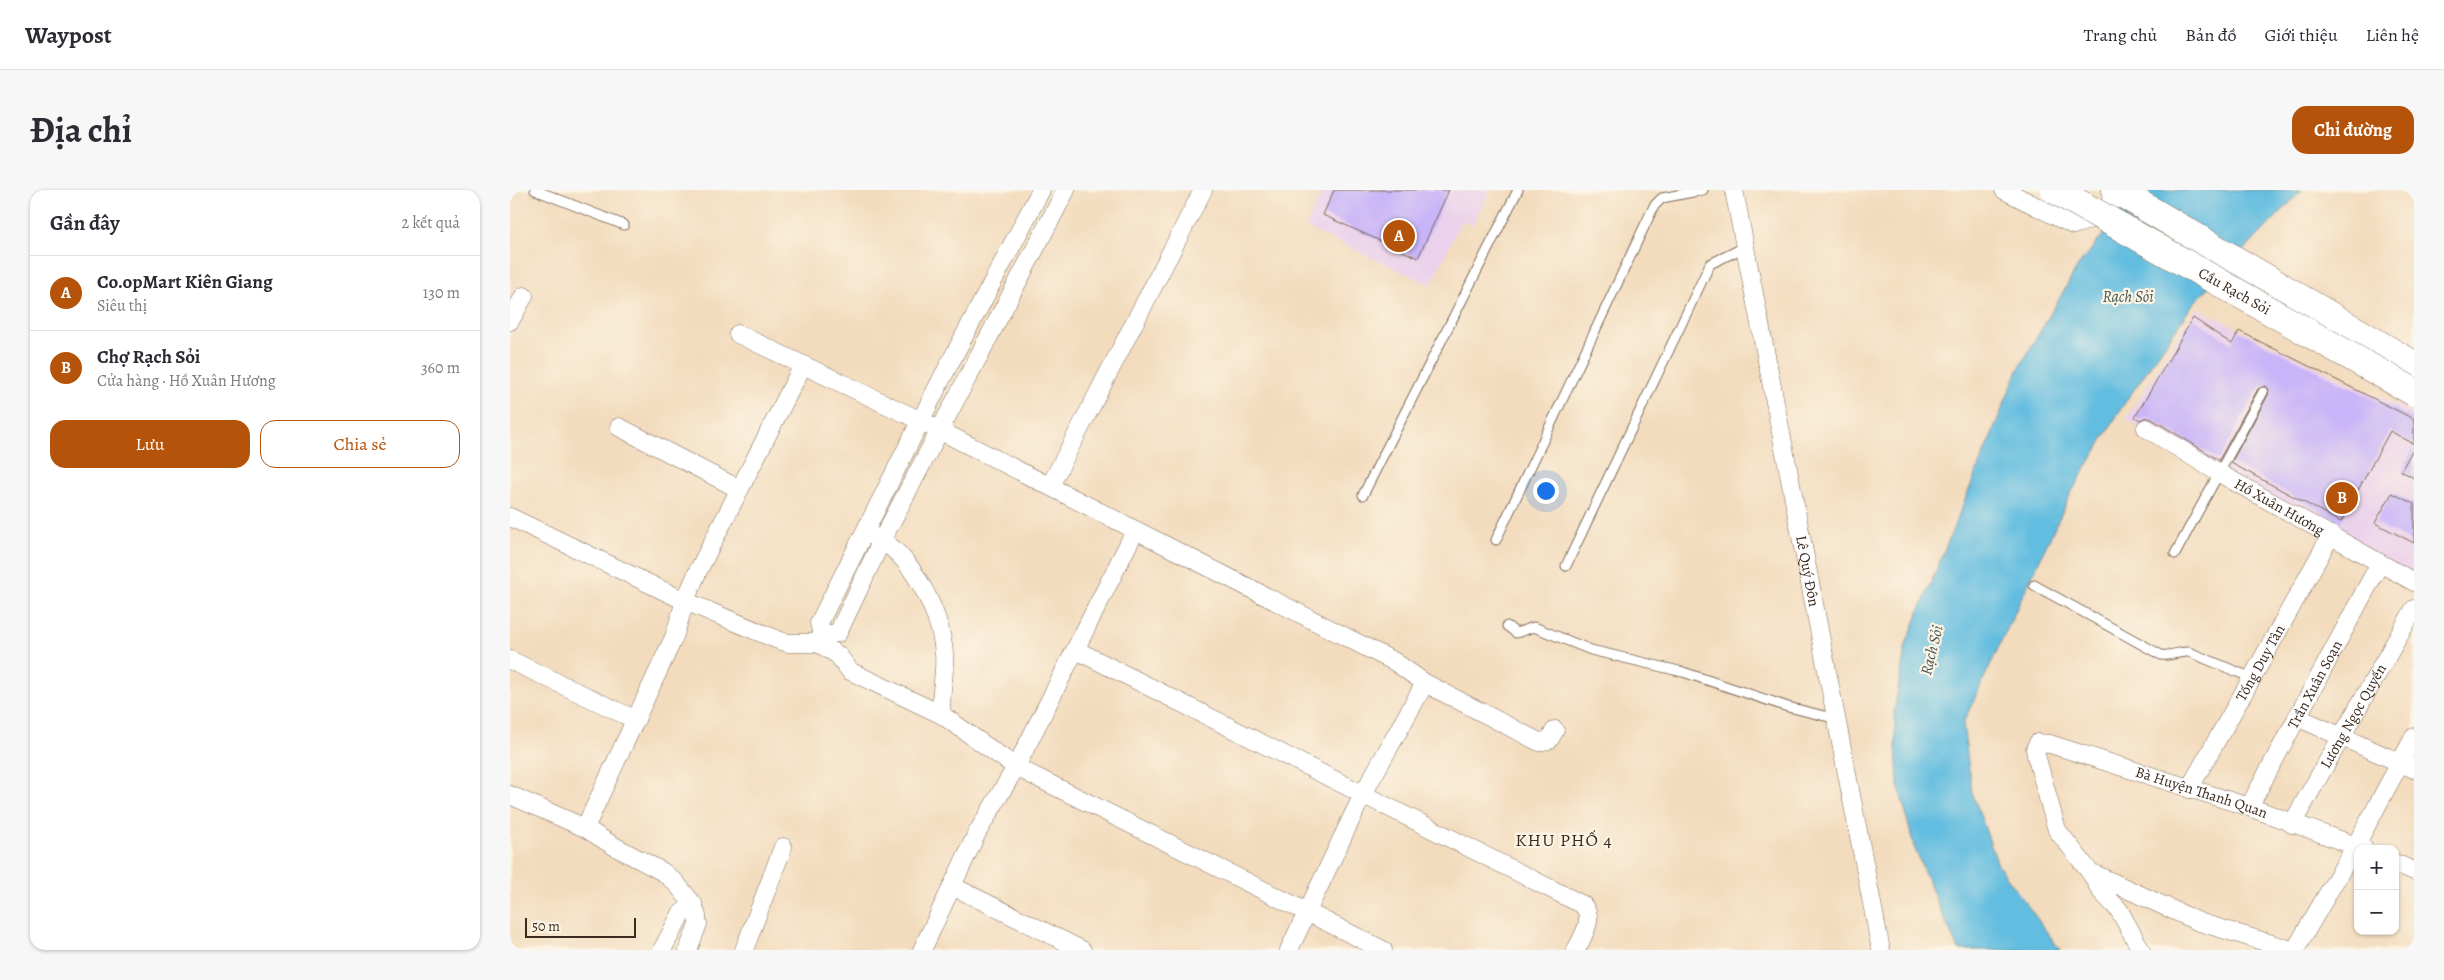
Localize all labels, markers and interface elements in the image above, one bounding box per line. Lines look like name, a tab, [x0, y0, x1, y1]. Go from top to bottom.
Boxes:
text: Waypost	[25, 19, 112, 51]
text: Trang chủ	[2083, 23, 2157, 47]
text: Bản đồ	[2185, 23, 2237, 47]
text: Giới thiệu	[2265, 23, 2338, 47]
text: Liên hệ	[2366, 23, 2419, 47]
text: Địa chỉ	[30, 106, 132, 154]
button: Chỉ đường	[2292, 106, 2414, 154]
text: Gần đây	[50, 209, 120, 237]
text: 2 kết quả	[402, 212, 460, 234]
pin: A	[1383, 217, 1415, 255]
street label: Cầu Rạch Sỏi	[2195, 263, 2274, 319]
text: Co.opMart Kiên Giang	[97, 269, 273, 295]
text: A	[61, 282, 71, 304]
text: 130 m	[423, 282, 460, 304]
water label: Rạch Sỏi	[2103, 286, 2153, 308]
text: Siêu thị	[97, 295, 147, 317]
text: Chợ Rạch Sỏi	[97, 344, 200, 370]
text: B	[61, 357, 71, 379]
text: 360 m	[421, 357, 460, 379]
text: Cửa hàng · Hồ Xuân Hương	[97, 370, 276, 392]
button: Lưu	[50, 420, 250, 468]
button: Chia sẻ	[260, 420, 460, 468]
street label: Hồ Xuân Hương	[2231, 474, 2329, 540]
your location	[1533, 478, 1559, 504]
pin: B	[2326, 479, 2358, 517]
street label: Lê Quý Đôn	[1791, 534, 1824, 608]
street label: Tống Duy Tân	[2231, 621, 2290, 705]
water label: Rạch Sỏi	[1915, 623, 1949, 678]
street label: Trần Xuân Soạn	[2283, 637, 2347, 732]
street label: Lương Ngọc Quyến	[2316, 660, 2391, 772]
street label: Bà Huyện Thanh Quan	[2133, 762, 2270, 823]
district label: KHU PHỐ 4	[1515, 828, 1613, 852]
map controls	[2354, 845, 2399, 935]
button: +	[2354, 845, 2399, 890]
button: −	[2354, 890, 2399, 935]
scale bar	[525, 915, 636, 938]
text: 50 m	[532, 917, 560, 936]

